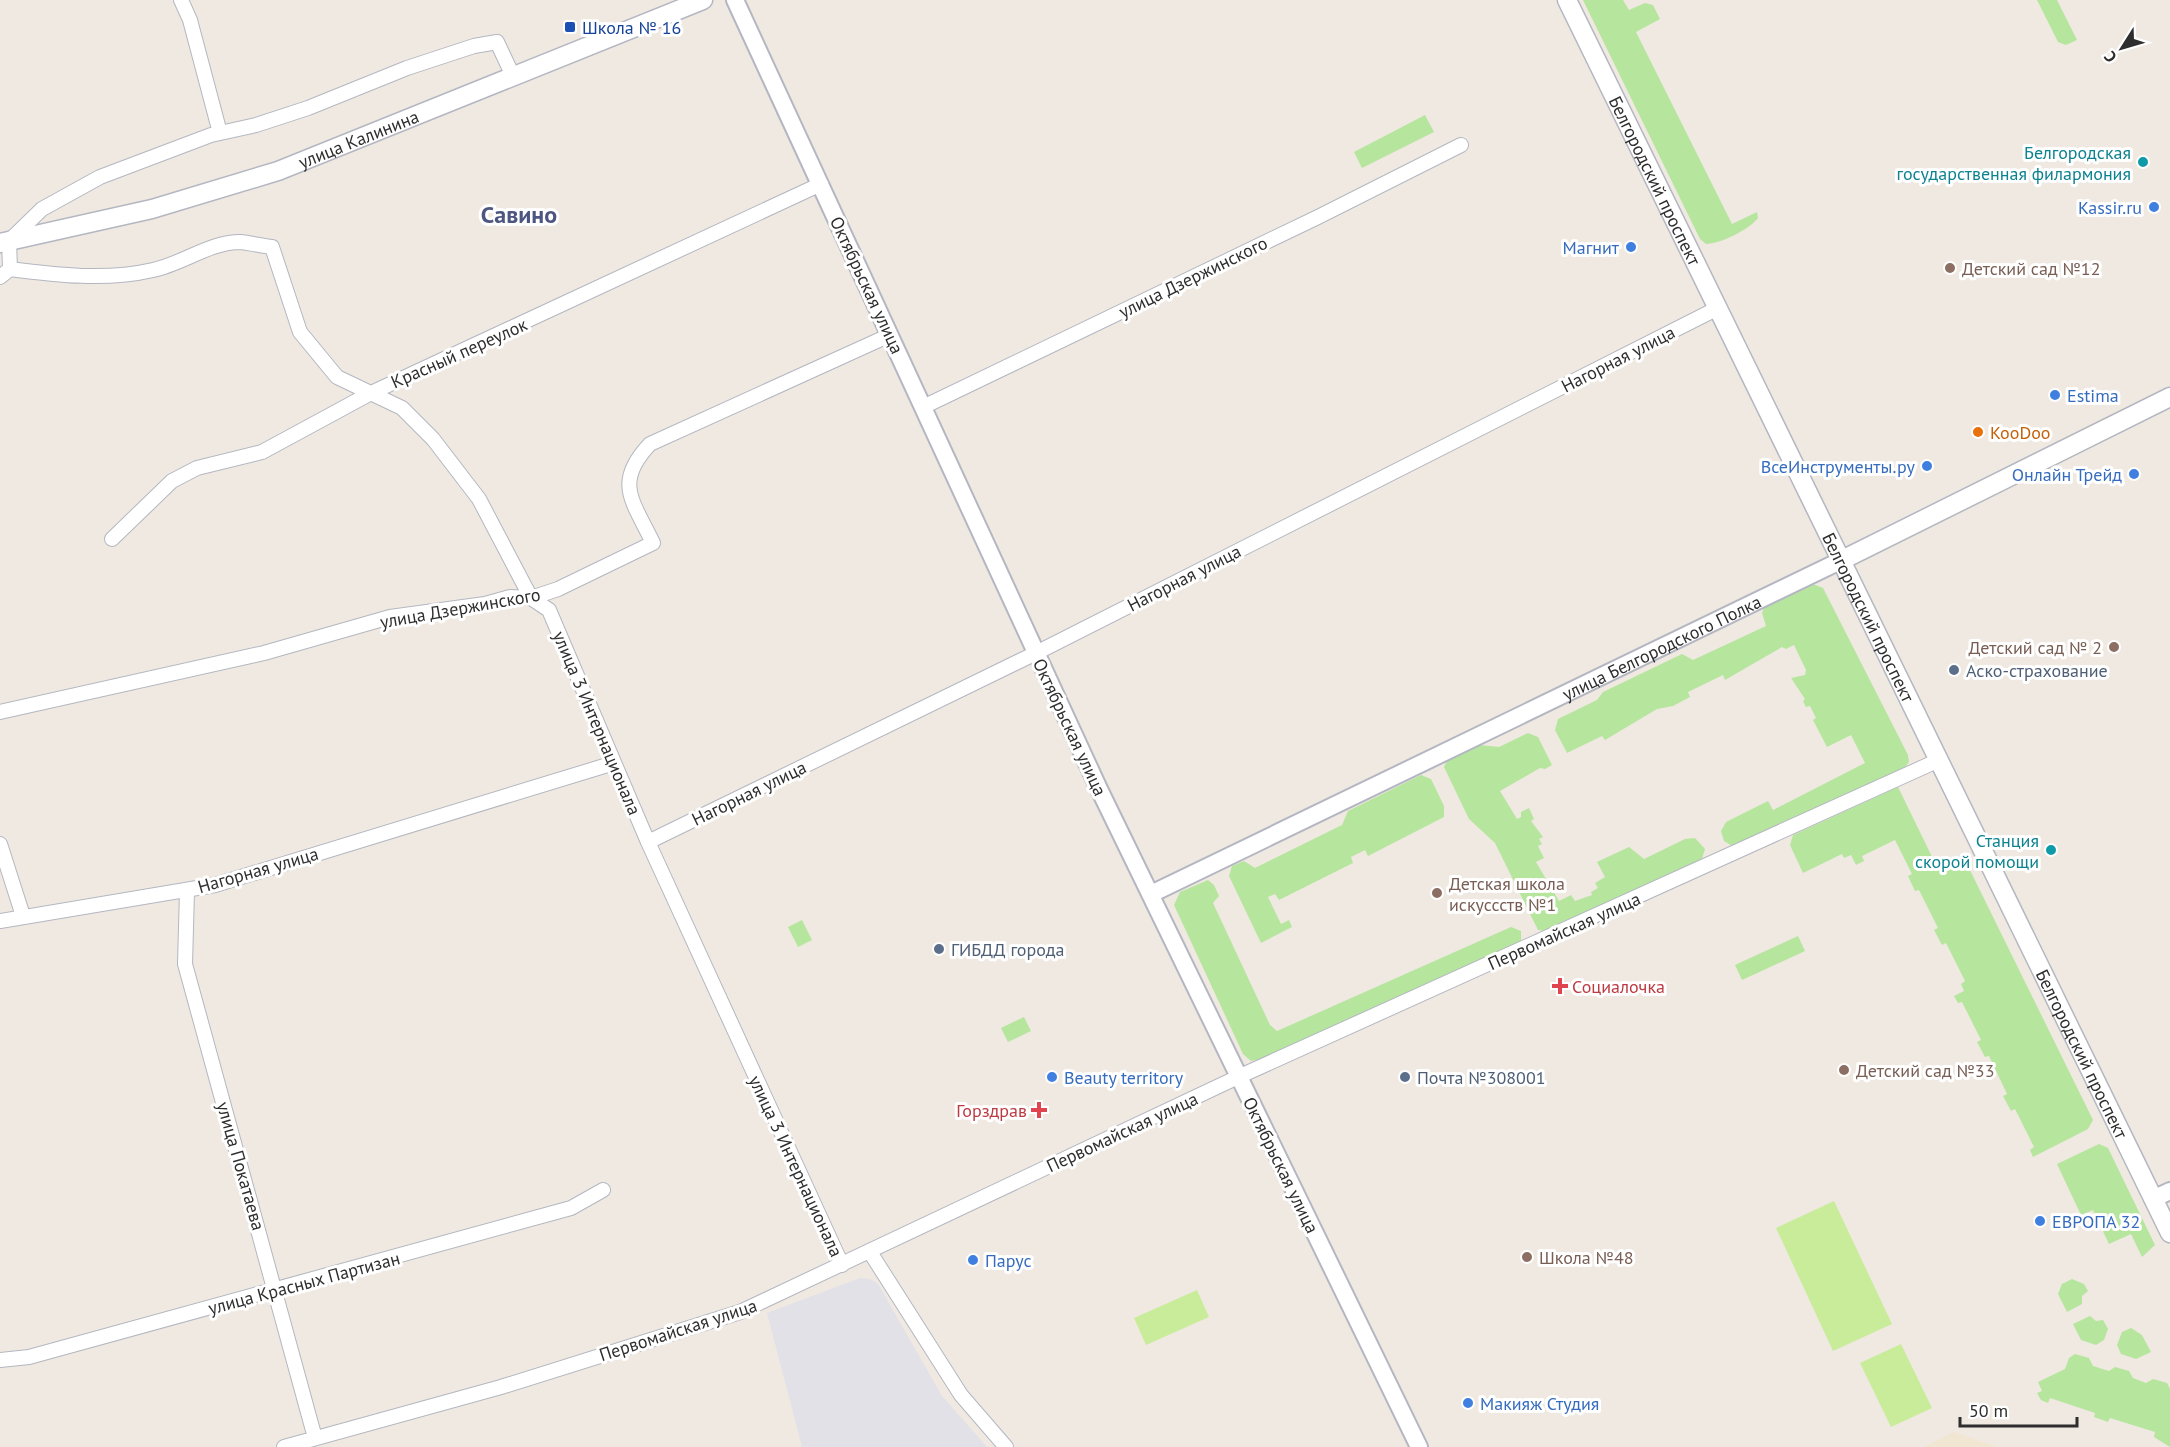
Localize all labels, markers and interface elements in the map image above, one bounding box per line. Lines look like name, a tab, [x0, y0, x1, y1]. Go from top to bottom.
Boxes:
place label: Школа № 16	[582, 16, 681, 39]
north arrow	[2092, 18, 2152, 78]
marker: Школа № 16	[563, 20, 577, 34]
text: С	[2099, 47, 2121, 67]
street label: Белгородский проспект	[1604, 92, 1707, 270]
street label: улица Калинина	[295, 104, 422, 173]
place label: Белгородская государственная филармония	[1897, 141, 2131, 185]
marker: Белгородская государственная филармония	[2136, 155, 2150, 169]
place label: Kassir.ru	[2078, 196, 2142, 219]
district label: Савино	[481, 199, 557, 230]
marker: Kassir.ru	[2147, 200, 2161, 214]
street label: Октябрьская улица	[825, 213, 909, 357]
street label: улица Дзержинского	[1115, 231, 1271, 323]
place label: Магнит	[1562, 236, 1620, 259]
marker: Магнит	[1624, 240, 1638, 254]
place label: Детский сад №12	[1962, 257, 2100, 280]
marker: Детский сад №12	[1943, 261, 1957, 275]
street label: Красный переулок	[387, 312, 531, 393]
street label: Нагорная улица	[1557, 320, 1679, 398]
place label: Estima	[2067, 384, 2119, 407]
marker: Estima	[2048, 388, 2062, 402]
place label: KooDoo	[1990, 421, 2050, 444]
marker: KooDoo	[1971, 425, 1985, 439]
place label: ВсеИнструменты.ру	[1761, 455, 1916, 478]
marker: ВсеИнструменты.ру	[1920, 459, 1934, 473]
place label: Онлайн Трейд	[2012, 463, 2122, 486]
marker: Онлайн Трейд	[2127, 467, 2141, 481]
street label: Белгородский проспект	[1818, 529, 1920, 706]
street label: Нагорная улица	[1123, 539, 1245, 617]
street label: улица Дзержинского	[378, 583, 542, 633]
street label: улица Белгородского Полка	[1558, 589, 1765, 705]
street label: улица 3 Интернационала	[548, 628, 646, 818]
place label: Детский сад № 2	[1969, 636, 2102, 659]
marker: Детский сад № 2	[2107, 640, 2121, 654]
street label: Октябрьская улица	[1028, 655, 1112, 799]
place label: Аско-страхование	[1966, 659, 2108, 682]
marker: Аско-страхование	[1947, 663, 1961, 677]
street label: Нагорная улица	[688, 755, 810, 831]
place label: Станция скорой помощи	[1915, 829, 2039, 873]
street label: Нагорная улица	[195, 842, 321, 898]
marker: Станция скорой помощи	[2044, 843, 2058, 857]
place label: Детская школа искуссств №1	[1449, 872, 1565, 916]
marker: Детская школа искуссств №1	[1430, 886, 1444, 900]
street label: Первомайская улица	[1484, 887, 1644, 975]
place label: ГИБДД города	[951, 938, 1064, 961]
marker: ГИБДД города	[932, 942, 946, 956]
street label: Белгородский проспект	[2031, 965, 2134, 1143]
place label: Социалочка	[1572, 975, 1665, 998]
marker: Социалочка	[1553, 979, 1567, 993]
place label: Детский сад №33	[1856, 1059, 1994, 1082]
marker: Детский сад №33	[1837, 1063, 1851, 1077]
place label: Beauty territory	[1064, 1066, 1184, 1089]
place label: Почта №308001	[1417, 1066, 1546, 1089]
marker: Beauty territory	[1045, 1070, 1059, 1084]
marker: Почта №308001	[1398, 1070, 1412, 1084]
street label: улица 3 Интернационала	[744, 1072, 848, 1260]
street label: Первомайская улица	[1043, 1087, 1201, 1177]
street label: Октябрьская улица	[1238, 1093, 1324, 1237]
street label: улица Покатаева	[212, 1099, 270, 1233]
place label: Горздрав	[956, 1099, 1027, 1122]
marker: Горздрав	[1032, 1103, 1046, 1117]
place label: ЕВРОПА 32	[2052, 1210, 2140, 1233]
marker: ЕВРОПА 32	[2033, 1214, 2047, 1228]
street label: улица Красных Партизан	[206, 1246, 402, 1320]
place label: Школа №48	[1539, 1246, 1634, 1269]
place label: Парус	[985, 1249, 1032, 1272]
marker: Школа №48	[1520, 1250, 1534, 1264]
marker: Парус	[966, 1253, 980, 1267]
street label: Первомайская улица	[596, 1294, 760, 1366]
scale bar	[1960, 1390, 2077, 1428]
place label: Макияж Студия	[1480, 1392, 1599, 1415]
marker: Макияж Студия	[1461, 1396, 1475, 1410]
text: 50 m	[1969, 1399, 2008, 1422]

